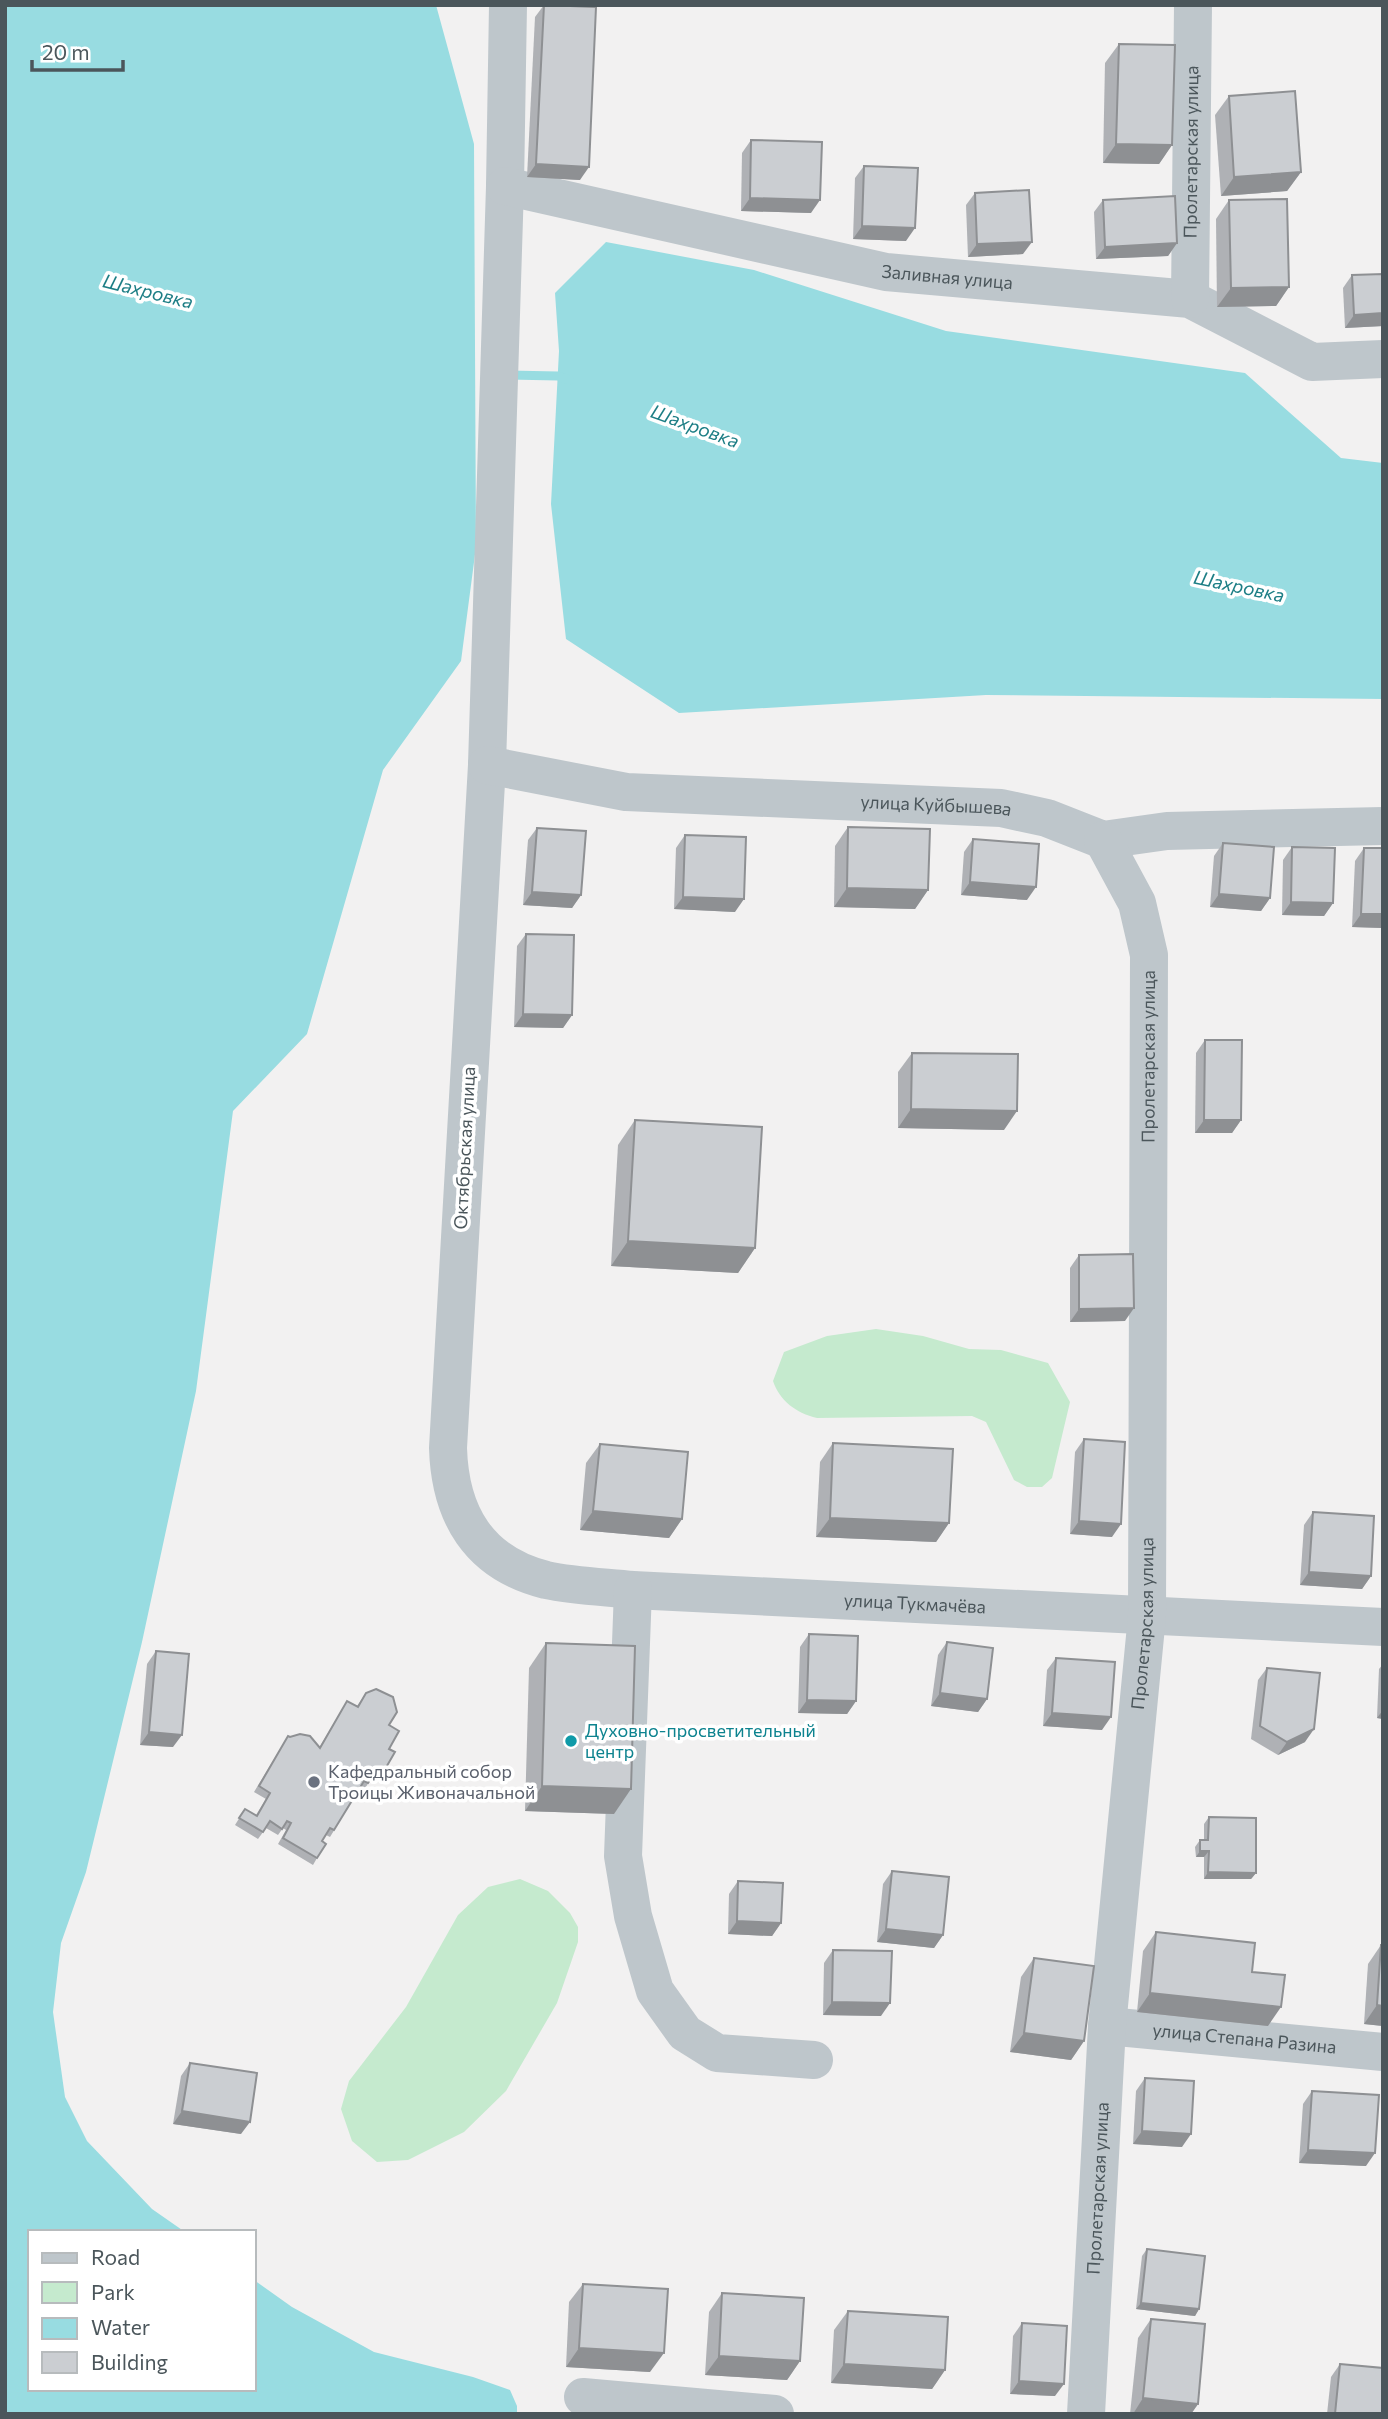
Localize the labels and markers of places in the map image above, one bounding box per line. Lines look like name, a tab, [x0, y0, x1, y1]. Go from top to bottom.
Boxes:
place label: Духовно-просветительный центр	[585, 1719, 816, 1762]
marker: Духовно-просветительный центр	[563, 1733, 579, 1749]
place label: Кафедральный собор Троицы Живоначальной	[328, 1760, 535, 1803]
marker: Кафедральный собор Троицы Живоначальной	[306, 1774, 322, 1790]

